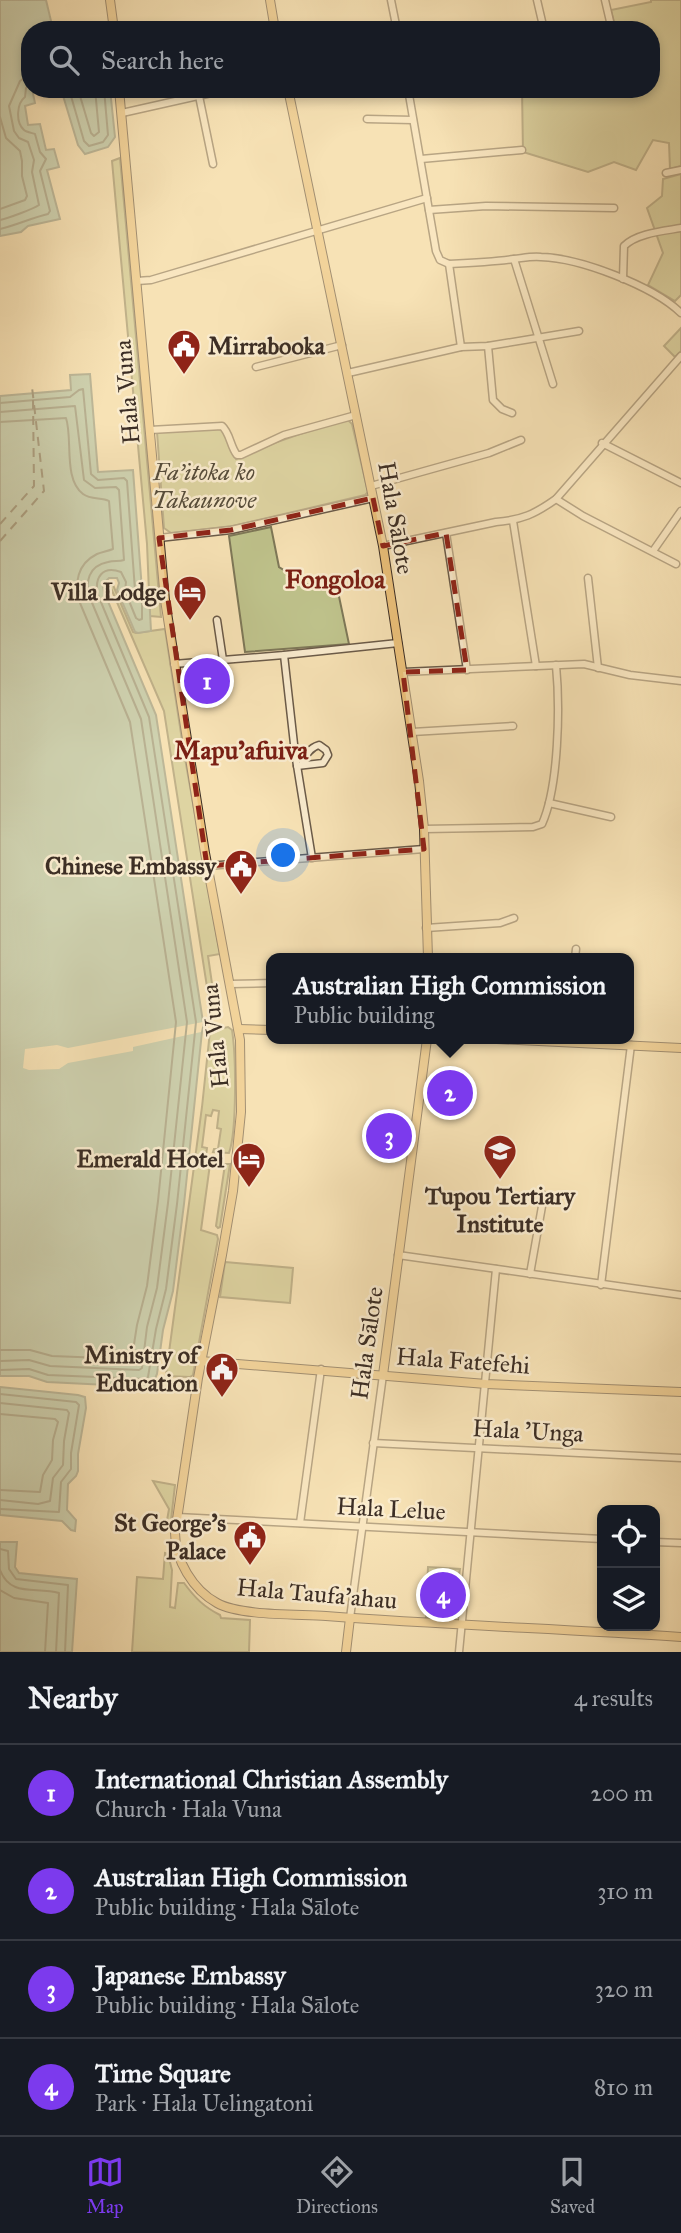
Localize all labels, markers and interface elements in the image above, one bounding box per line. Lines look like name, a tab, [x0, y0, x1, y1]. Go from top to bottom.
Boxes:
search box	[21, 21, 660, 98]
icon: search	[45, 41, 83, 79]
text: Search here	[101, 44, 224, 76]
public building icon: Mirrabooka	[165, 327, 203, 376]
place label: Mirrabooka	[208, 331, 326, 361]
street label: Hala Vuna	[107, 338, 147, 445]
park label: Fa'itoka ko Takaunove	[152, 457, 257, 515]
street label: Hala Sālote	[371, 459, 421, 577]
district label: Fongoloa	[285, 563, 386, 596]
hotel icon: Villa Lodge	[171, 573, 209, 622]
place label: Villa Lodge	[50, 577, 166, 607]
pin: 1	[184, 655, 230, 707]
district label: Mapu'afuiva	[174, 734, 309, 766]
your location	[266, 838, 300, 872]
public building icon: Chinese Embassy	[222, 847, 260, 896]
place label: Chinese Embassy	[45, 851, 218, 881]
popup	[266, 953, 634, 1044]
text: Australian High Commission	[294, 969, 606, 1001]
street label: Hala Vuna	[195, 982, 235, 1090]
text: Public building	[294, 1001, 434, 1029]
pin: 2	[427, 1067, 473, 1119]
pin: 3	[366, 1110, 412, 1162]
school or university icon: Tupou Tertiary Institute	[481, 1132, 519, 1181]
hotel icon: Emerald Hotel	[230, 1140, 268, 1189]
place label: Emerald Hotel	[76, 1144, 225, 1174]
place label: Tupou Tertiary Institute	[424, 1181, 577, 1239]
street label: Hala Sālote	[344, 1285, 390, 1401]
place label: Ministry of Education	[84, 1340, 202, 1398]
street label: Hala Fatefehi	[395, 1341, 531, 1381]
public building icon: Ministry of Education	[203, 1350, 241, 1399]
street label: Hala 'Unga	[472, 1413, 585, 1449]
street label: Hala Lelue	[336, 1491, 446, 1527]
map controls	[597, 1505, 660, 1631]
button: locate	[597, 1505, 660, 1568]
place label: St George's Palace	[114, 1508, 226, 1566]
public building icon: St George's Palace	[231, 1518, 269, 1567]
button: layers	[597, 1568, 660, 1631]
pin: 4	[420, 1569, 466, 1621]
street label: Hala Taufa'ahau	[236, 1572, 399, 1616]
text: Nearby	[28, 1680, 118, 1716]
text: 4 results	[574, 1684, 653, 1712]
text: International Christian Assembly	[95, 1763, 448, 1795]
text: 1	[46, 1779, 56, 1807]
text: 200 m	[591, 1779, 653, 1807]
text: Church · Hala Vuna	[95, 1795, 282, 1823]
text: Australian High Commission	[95, 1861, 407, 1893]
text: 2	[45, 1877, 57, 1905]
text: 310 m	[597, 1877, 653, 1905]
text: Public building · Hala Sālote	[95, 1893, 359, 1921]
text: Japanese Embassy	[95, 1959, 286, 1991]
text: 3	[46, 1975, 56, 2003]
text: 320 m	[595, 1975, 653, 2003]
text: Public building · Hala Sālote	[95, 1991, 359, 2019]
text: Time Square	[95, 2057, 231, 2089]
text: 4	[45, 2073, 57, 2101]
text: 810 m	[594, 2073, 653, 2101]
text: Park · Hala Uelingatoni	[95, 2089, 313, 2117]
tab: Map	[86, 2153, 124, 2218]
tab: Directions	[296, 2153, 378, 2218]
tab: Saved	[550, 2153, 595, 2218]

